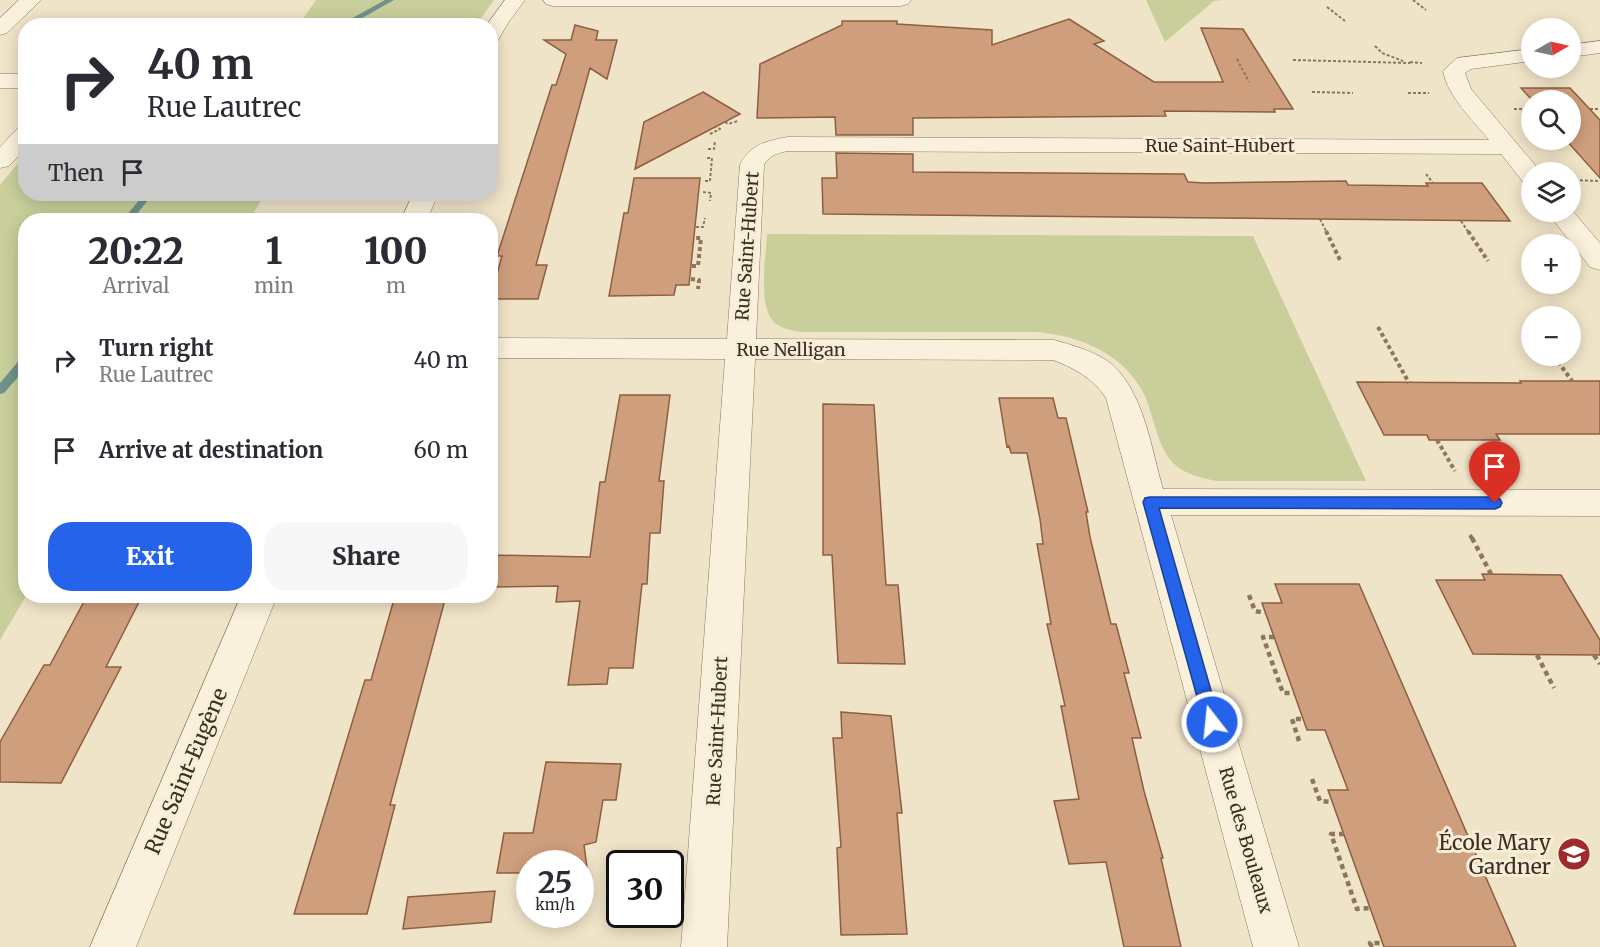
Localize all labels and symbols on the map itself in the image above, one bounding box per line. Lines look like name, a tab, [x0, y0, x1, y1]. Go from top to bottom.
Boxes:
north arrow	[1521, 18, 1581, 78]
street label: Rue Saint-Hubert	[1145, 134, 1295, 157]
street label: Rue Saint-Hubert	[730, 170, 764, 322]
street label: Rue Nelligan	[736, 338, 846, 361]
pin	[1469, 441, 1520, 503]
street label: Rue Saint-Hubert	[702, 656, 732, 806]
street label: Rue Saint-Eugène	[139, 684, 233, 858]
position arrow	[1180, 690, 1244, 754]
street label: Rue des Bouleaux	[1214, 764, 1278, 916]
place label: École Mary Gardner	[1439, 828, 1552, 880]
school or university icon: École Mary Gardner	[1556, 836, 1592, 872]
speed limit sign: 30	[606, 850, 684, 928]

